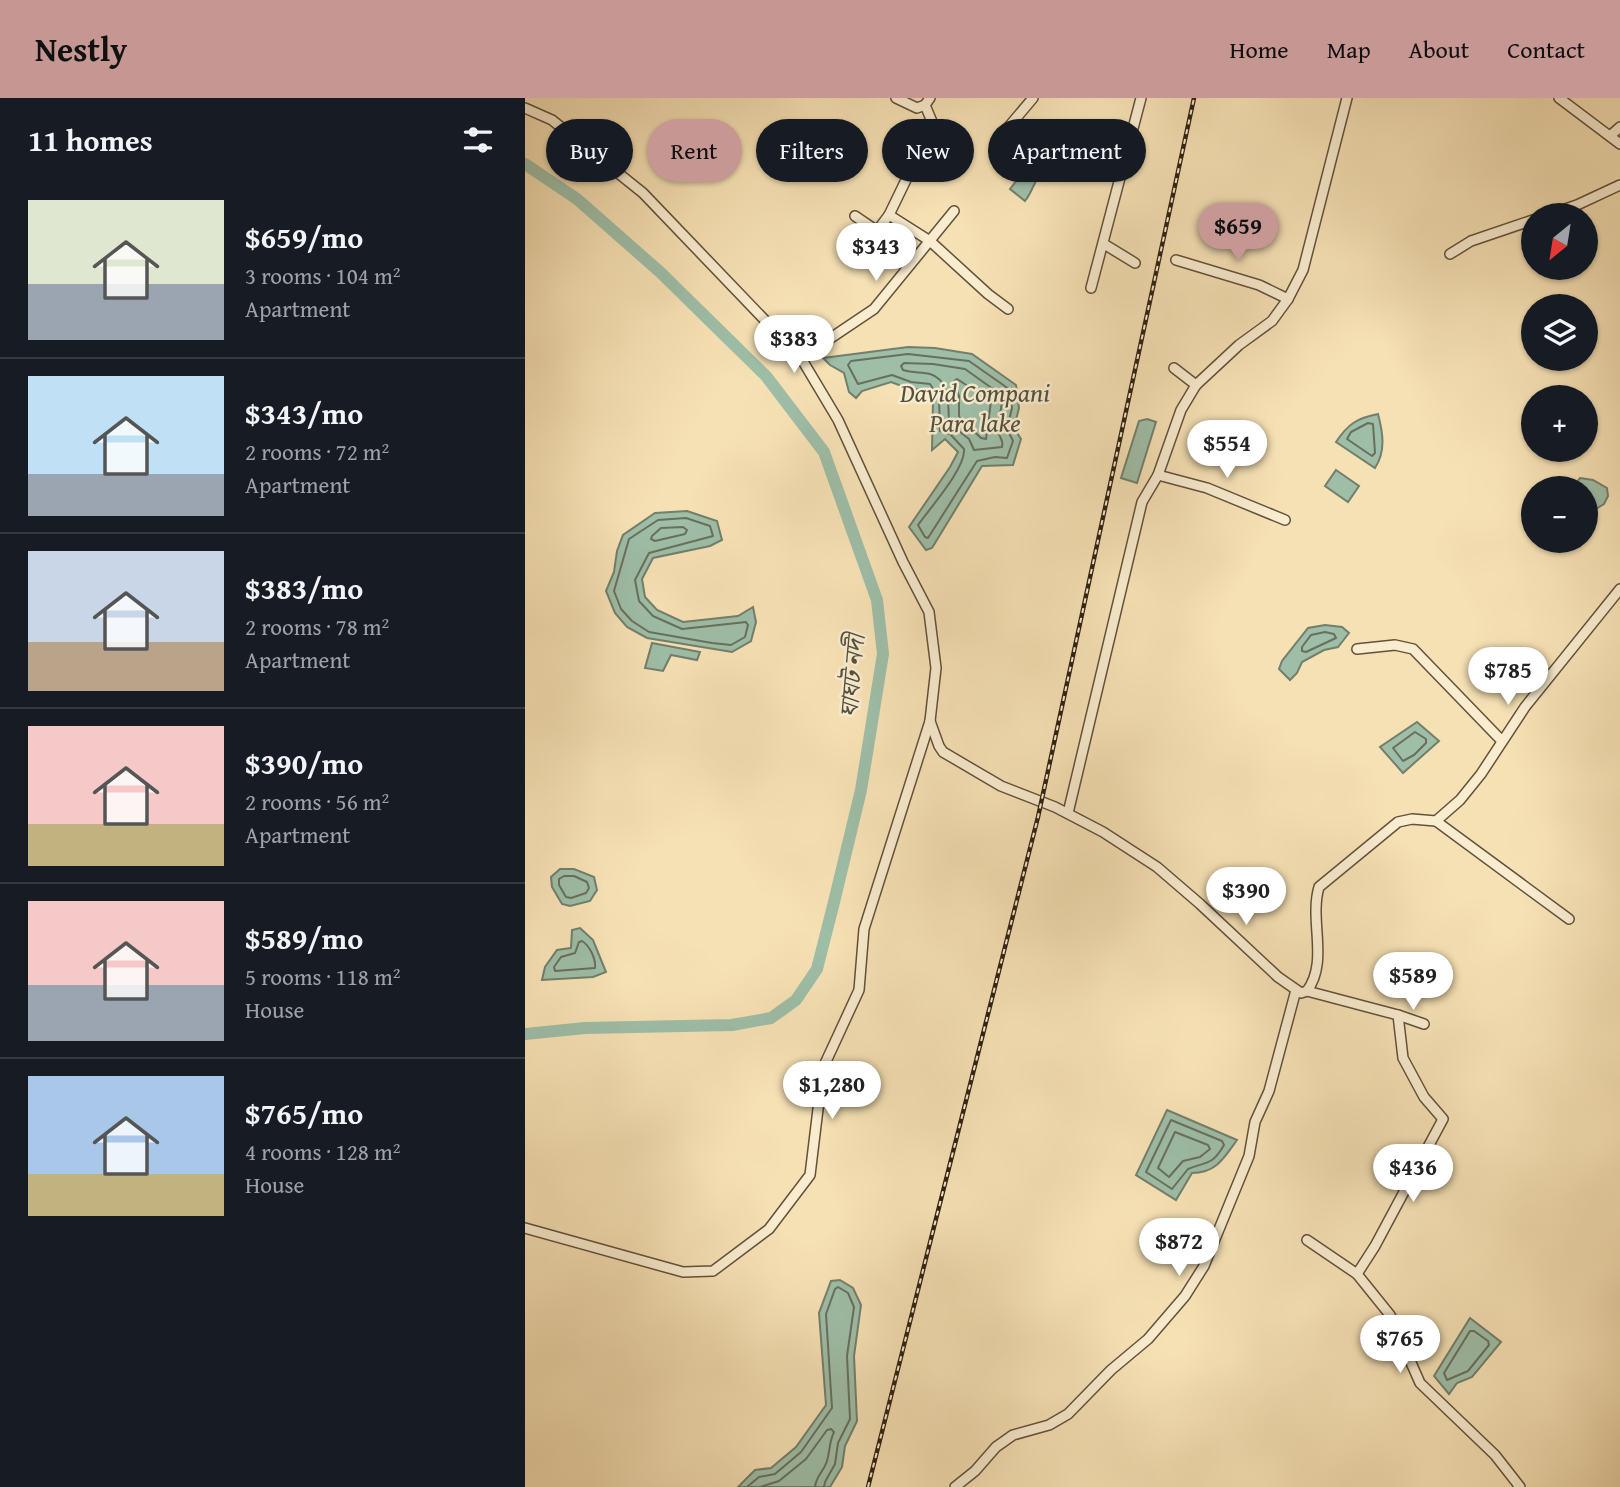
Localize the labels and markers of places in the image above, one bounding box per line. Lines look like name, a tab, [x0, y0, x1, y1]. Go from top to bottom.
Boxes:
pin: $659	[1197, 204, 1279, 263]
pin: $343	[835, 223, 917, 283]
pin: $383	[753, 316, 835, 375]
pin: $554	[1186, 420, 1268, 480]
pin: $785	[1467, 648, 1549, 707]
pin: $390	[1205, 868, 1287, 927]
pin: $589	[1372, 953, 1454, 1012]
pin: $1,280	[775, 1062, 889, 1121]
pin: $436	[1372, 1144, 1454, 1204]
pin: $872	[1138, 1218, 1220, 1278]
pin: $765	[1359, 1316, 1441, 1375]

